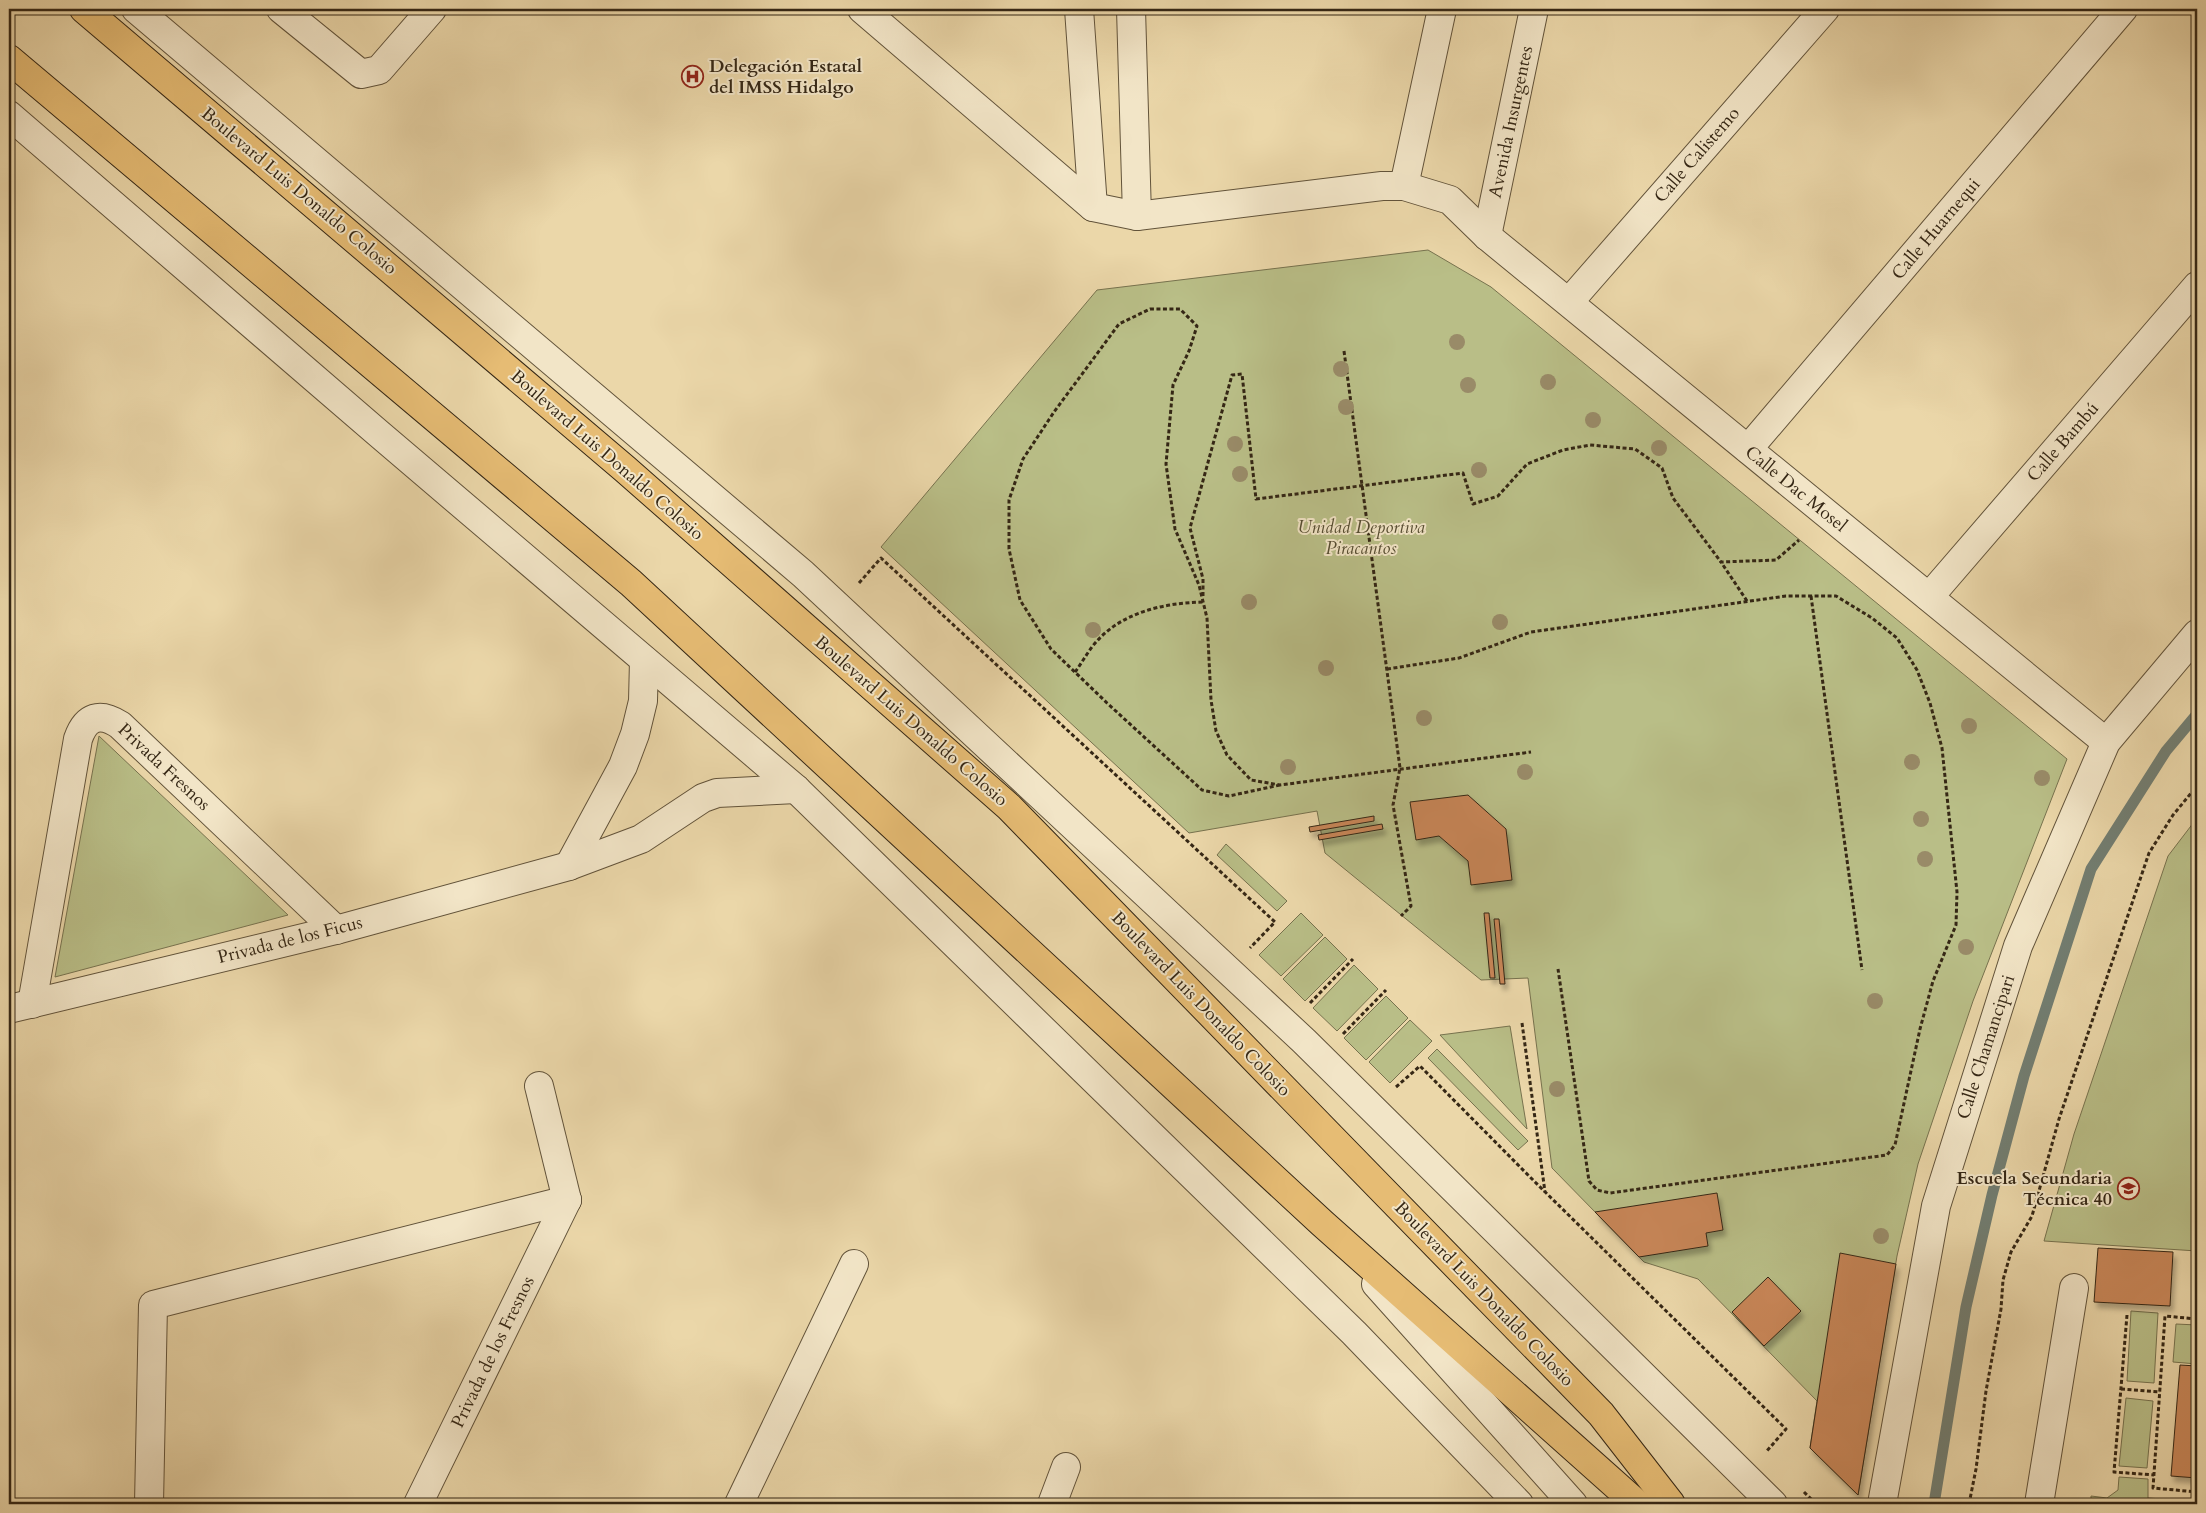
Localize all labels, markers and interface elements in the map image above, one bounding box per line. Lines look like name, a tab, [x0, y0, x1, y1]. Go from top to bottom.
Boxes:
street label: Avenida Insurgentes	[1483, 44, 1539, 200]
place label: Delegación Estatal del IMSS Hidalgo	[709, 54, 862, 100]
hospital icon: Delegación Estatal del IMSS Hidalgo	[681, 64, 705, 88]
street label: Boulevard Luis Donaldo Colosio	[196, 101, 403, 281]
street label: Calle Calistemo	[1648, 101, 1746, 208]
street label: Calle Huarnequi	[1886, 173, 1986, 285]
street label: Boulevard Luis Donaldo Colosio	[505, 364, 709, 546]
street label: Calle Bambú	[2021, 397, 2105, 487]
street label: Calle Dac Mosel	[1740, 440, 1853, 538]
park label: Unidad Deportiva Piracantos	[1297, 515, 1425, 561]
street label: Boulevard Luis Donaldo Colosio	[809, 630, 1013, 812]
street label: Privada Fresnos	[112, 717, 216, 817]
street label: Boulevard Luis Donaldo Colosio	[1106, 906, 1297, 1102]
street label: Privada de los Ficus	[215, 910, 365, 970]
street label: Calle Chamancipari	[1951, 972, 2021, 1122]
place label: Escuela Secundaria Técnica 40	[1956, 1166, 2112, 1212]
school or university icon: Escuela Secundaria Técnica 40	[2116, 1176, 2140, 1200]
street label: Boulevard Luis Donaldo Colosio	[1389, 1196, 1580, 1392]
street label: Privada de los Fresnos	[445, 1272, 541, 1432]

